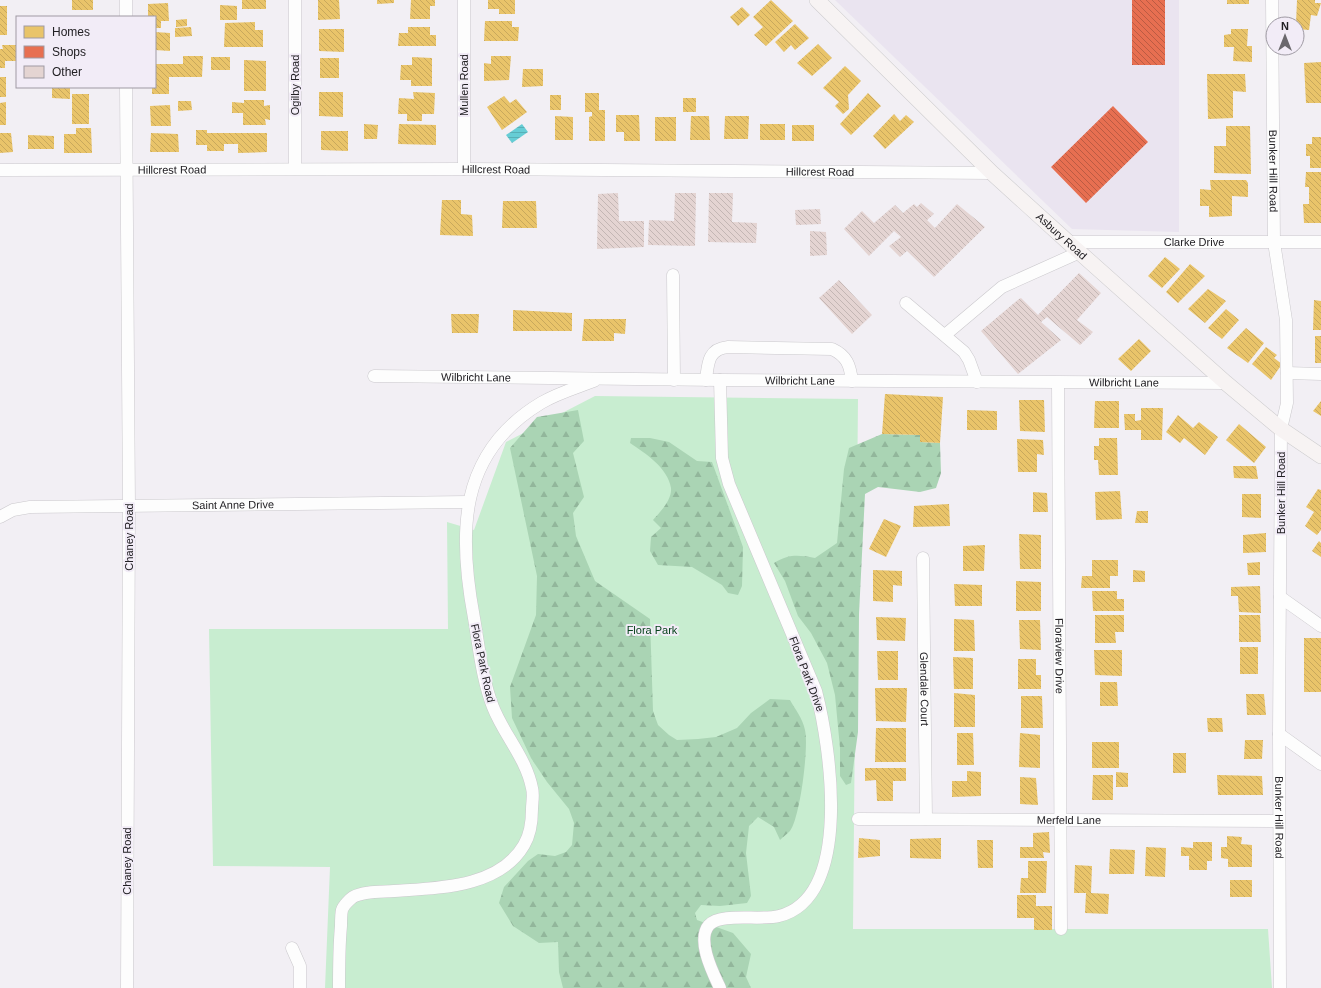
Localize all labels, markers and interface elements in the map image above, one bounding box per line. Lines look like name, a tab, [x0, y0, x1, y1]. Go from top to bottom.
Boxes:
legend	[16, 16, 156, 88]
north arrow	[1265, 16, 1305, 56]
text: N	[1281, 20, 1289, 32]
text: Homes	[52, 25, 90, 39]
text: Shops	[52, 45, 86, 59]
street label: Mullen Road	[458, 54, 470, 116]
street label: Ogilby Road	[289, 55, 301, 115]
text: Other	[52, 65, 82, 79]
street label: Bunker Hill Road	[1267, 130, 1280, 212]
street label: Hillcrest Road	[462, 163, 530, 176]
street label: Hillcrest Road	[138, 164, 206, 176]
street label: Hillcrest Road	[786, 165, 854, 178]
street label: Asbury Road	[1034, 210, 1089, 262]
street label: Clarke Drive	[1164, 236, 1224, 248]
street label: Wilbricht Lane	[441, 371, 511, 384]
street label: Wilbricht Lane	[765, 374, 835, 387]
street label: Wilbricht Lane	[1089, 376, 1159, 389]
street label: Bunker Hill Road	[1275, 452, 1287, 534]
street label: Saint Anne Drive	[192, 498, 274, 511]
street label: Chaney Road	[123, 503, 135, 571]
street label: Floraview Drive	[1053, 618, 1066, 694]
street label: Flora Park Road	[469, 623, 497, 703]
park label: Flora Park	[627, 624, 678, 636]
street label: Flora Park Drive	[787, 635, 827, 713]
street label: Glendale Court	[918, 652, 931, 726]
street label: Bunker Hill Road	[1273, 776, 1285, 859]
street label: Merfeld Lane	[1037, 814, 1101, 826]
street label: Chaney Road	[121, 827, 133, 895]

